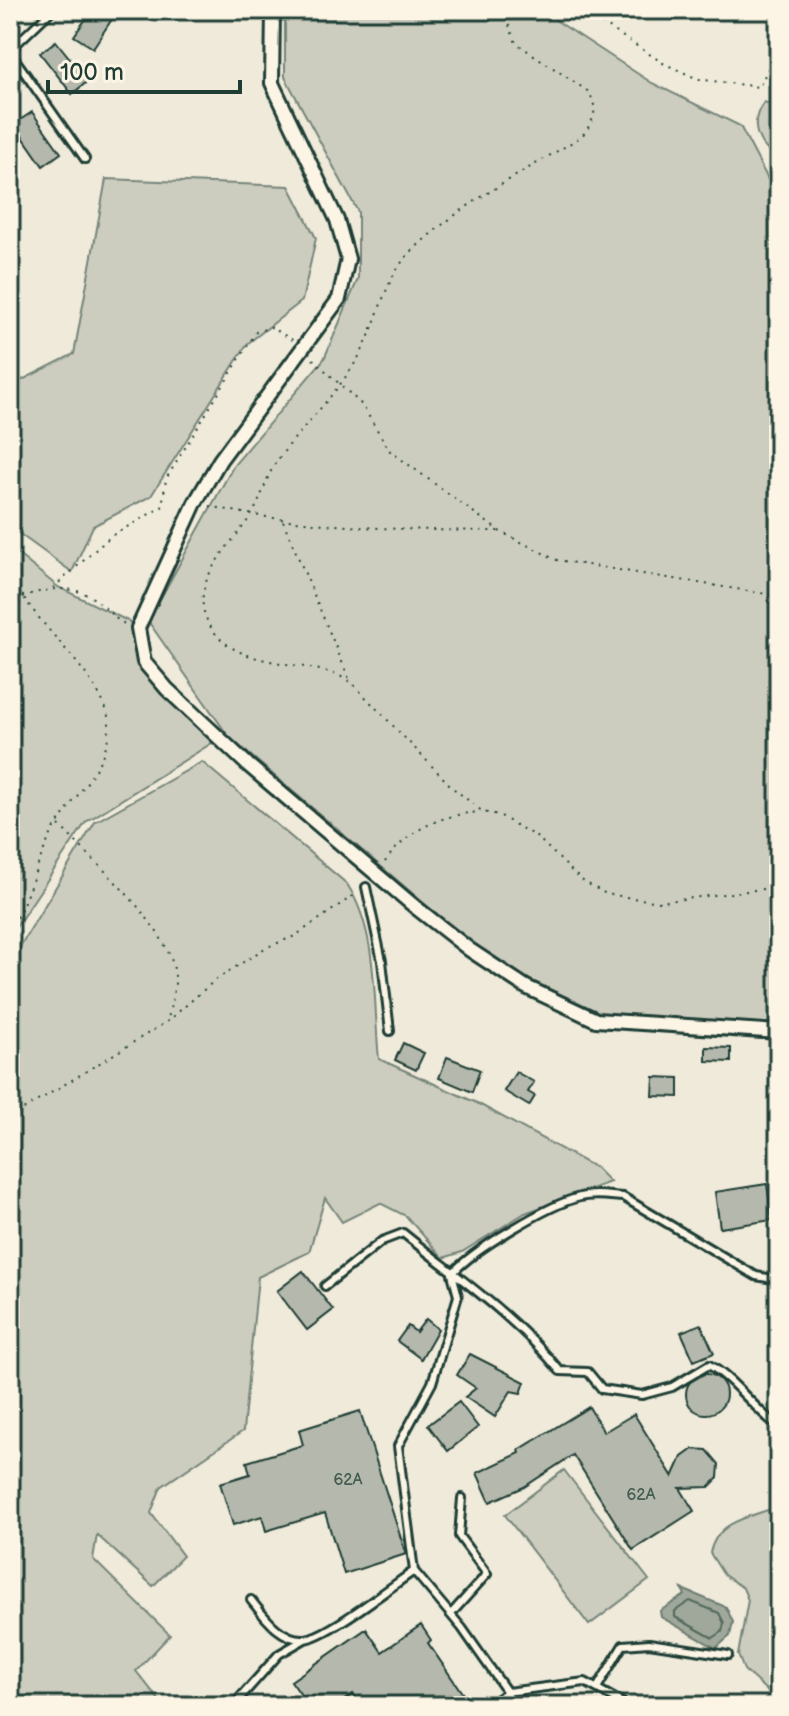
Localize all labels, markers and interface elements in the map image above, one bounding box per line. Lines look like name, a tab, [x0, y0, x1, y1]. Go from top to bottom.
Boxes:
scale bar	[48, 44, 240, 94]
text: 100 m	[60, 58, 124, 87]
house number: 62А	[334, 1471, 363, 1490]
house number: 62А	[627, 1486, 656, 1505]

